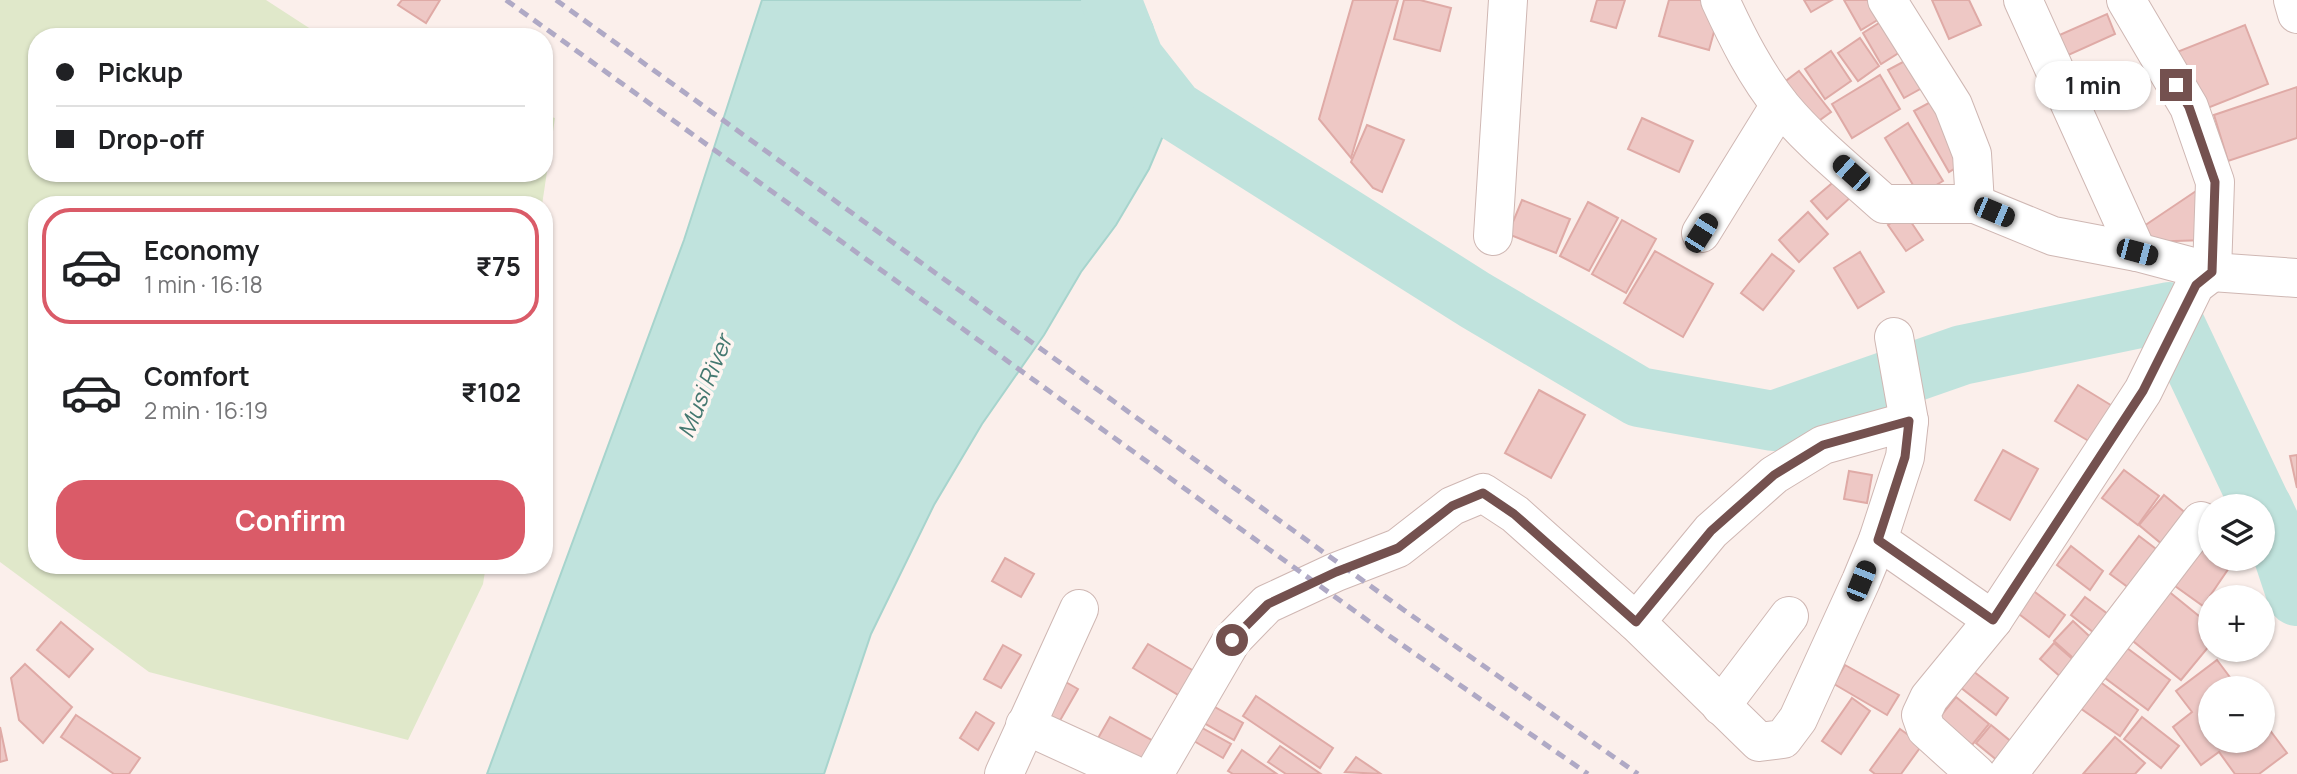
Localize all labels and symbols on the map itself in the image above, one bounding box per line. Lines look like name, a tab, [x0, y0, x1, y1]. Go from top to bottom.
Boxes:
callout: 1 min	[2036, 60, 2152, 110]
route end	[2160, 69, 2192, 101]
car	[1829, 151, 1874, 195]
car	[1971, 194, 2018, 230]
car	[1681, 210, 1722, 256]
car	[2114, 236, 2161, 268]
water label: Musi River	[669, 327, 740, 442]
car	[1844, 558, 1879, 604]
route start	[1216, 624, 1248, 656]

